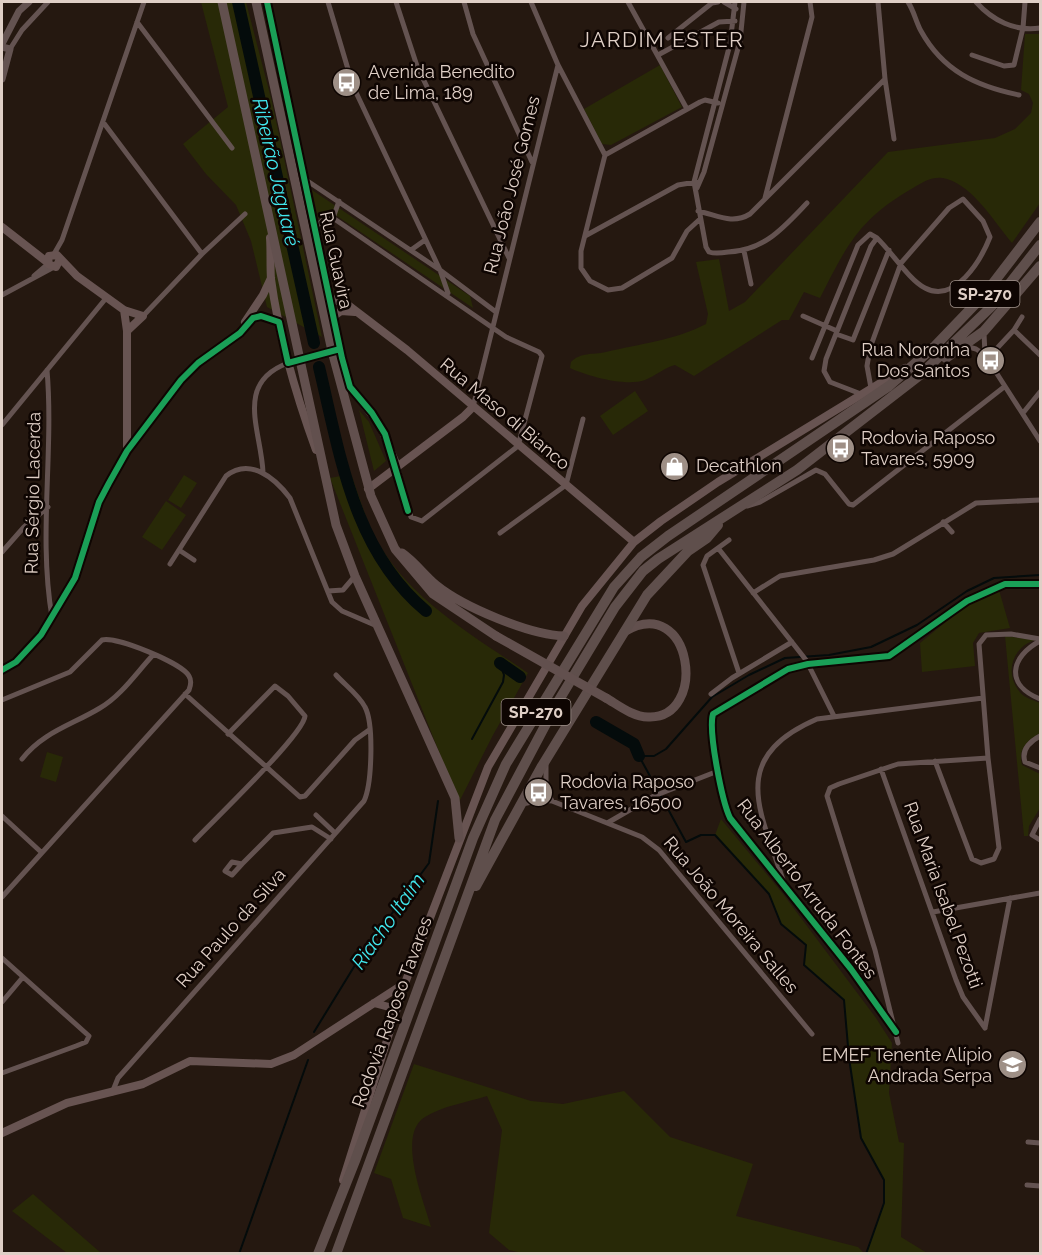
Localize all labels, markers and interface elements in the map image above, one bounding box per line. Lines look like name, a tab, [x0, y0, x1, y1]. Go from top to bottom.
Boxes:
district label: JARDIM ESTER	[580, 27, 744, 52]
place label: Avenida Benedito de Lima, 189	[368, 61, 515, 103]
bus stop icon: Avenida Benedito de Lima, 189	[331, 66, 363, 98]
street label: Rua João José Gomes	[479, 94, 544, 276]
water label: Ribeirão Jaguaré	[247, 95, 305, 249]
street label: Rua Guavira	[316, 209, 357, 311]
road number: SP-270	[950, 281, 1020, 307]
place label: Rua Noronha Dos Santos	[861, 339, 970, 381]
bus stop icon: Rua Noronha Dos Santos	[975, 344, 1007, 376]
street label: Rua Maso di Bianco	[436, 353, 575, 474]
street label: Rua Sérgio Lacerda	[21, 412, 44, 574]
place label: Rodovia Raposo Tavares, 5909	[861, 427, 996, 469]
bus stop icon: Rodovia Raposo Tavares, 5909	[824, 432, 856, 464]
shop icon: Decathlon	[659, 450, 691, 482]
place label: Decathlon	[696, 455, 782, 476]
road number: SP-270	[502, 699, 570, 725]
place label: Rodovia Raposo Tavares, 16500	[560, 771, 695, 813]
bus stop icon: Rodovia Raposo Tavares, 16500	[523, 776, 555, 808]
street label: Rua Alberto Arruda Fontes	[733, 795, 882, 983]
street label: Rua Maria Isabel Pezotti	[900, 799, 987, 991]
street label: Rua João Moreira Salles	[660, 832, 803, 997]
street label: Rua Paulo da Silva	[172, 864, 290, 991]
water label: Riacho Itaim	[346, 868, 430, 974]
street label: Rodovia Raposo Tavares	[347, 913, 436, 1110]
place label: EMEF Tenente Alípio Andrada Serpa	[822, 1044, 992, 1086]
school or university icon: EMEF Tenente Alípio Andrada Serpa	[997, 1049, 1029, 1081]

